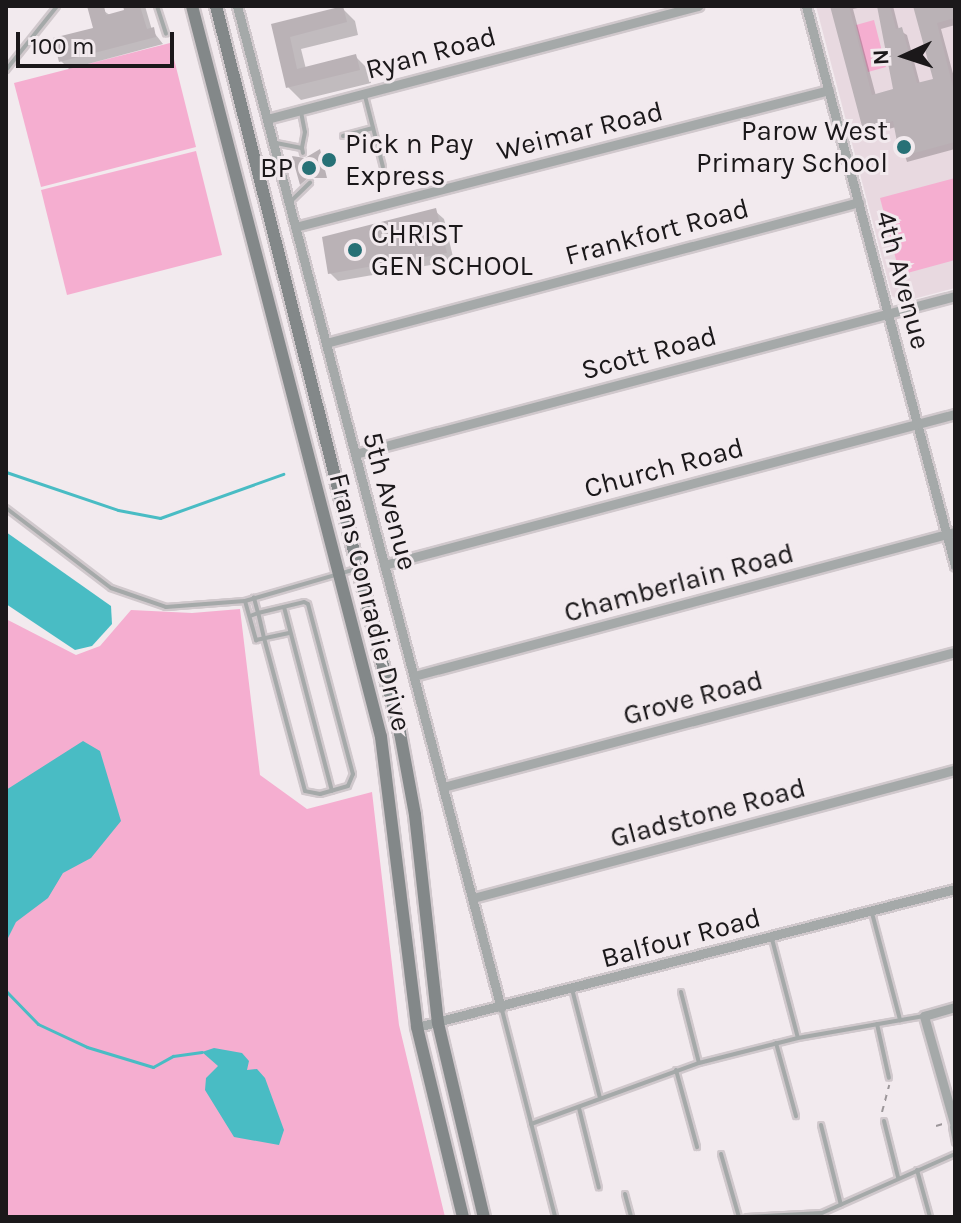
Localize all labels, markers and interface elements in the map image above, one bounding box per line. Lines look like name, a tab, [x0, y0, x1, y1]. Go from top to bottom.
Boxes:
scale bar	[20, 16, 178, 66]
north arrow	[865, 16, 945, 96]
street label: Ryan Road	[362, 19, 500, 87]
text: 100 m	[30, 32, 95, 60]
text: N	[868, 49, 894, 66]
street label: Weimar Road	[494, 94, 666, 168]
place label: Parow West Primary School	[696, 114, 888, 180]
place label: Pick n Pay Express	[345, 127, 473, 193]
marker: Parow West Primary School	[895, 138, 913, 156]
place label: BP	[260, 151, 293, 185]
marker: Pick n Pay Express	[320, 151, 338, 169]
marker: BP	[300, 159, 318, 177]
street label: Frankfort Road	[561, 191, 753, 273]
street label: 4th Avenue	[868, 207, 938, 353]
place label: CHRIST GEN SCHOOL	[371, 217, 533, 283]
marker: CHRIST GEN SCHOOL	[346, 241, 364, 259]
street label: Scott Road	[578, 319, 720, 387]
street label: 5th Avenue	[355, 428, 425, 574]
street label: Church Road	[581, 431, 747, 505]
street label: Frans Conradie Drive	[322, 470, 418, 734]
street label: Chamberlain Road	[560, 536, 798, 630]
street label: Grove Road	[620, 663, 766, 733]
street label: Gladstone Road	[607, 771, 809, 855]
street label: Balfour Road	[598, 901, 764, 975]

